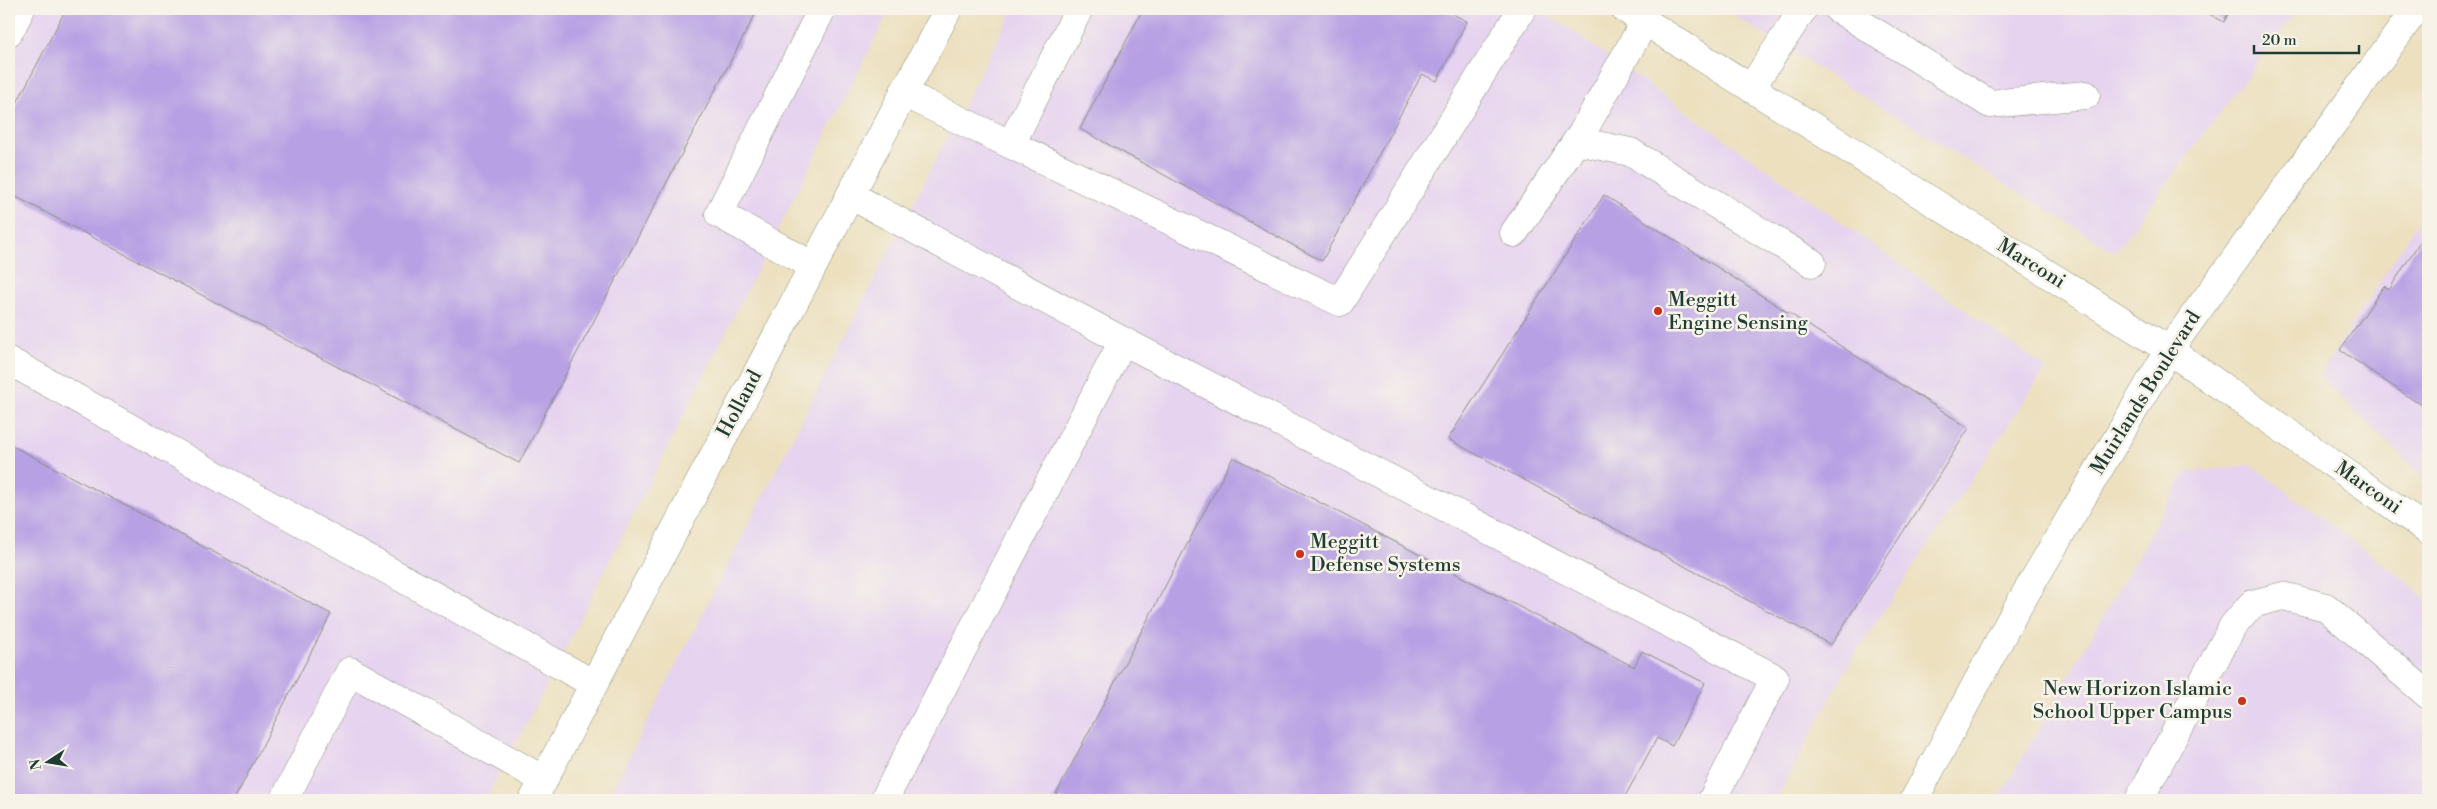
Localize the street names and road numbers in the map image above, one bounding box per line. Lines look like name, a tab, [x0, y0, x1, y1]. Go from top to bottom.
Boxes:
street label: Marconi	[1992, 233, 2070, 295]
street label: Muirlands Boulevard	[2085, 306, 2207, 480]
street label: Holland	[712, 366, 768, 442]
street label: Marconi	[2330, 456, 2407, 520]

